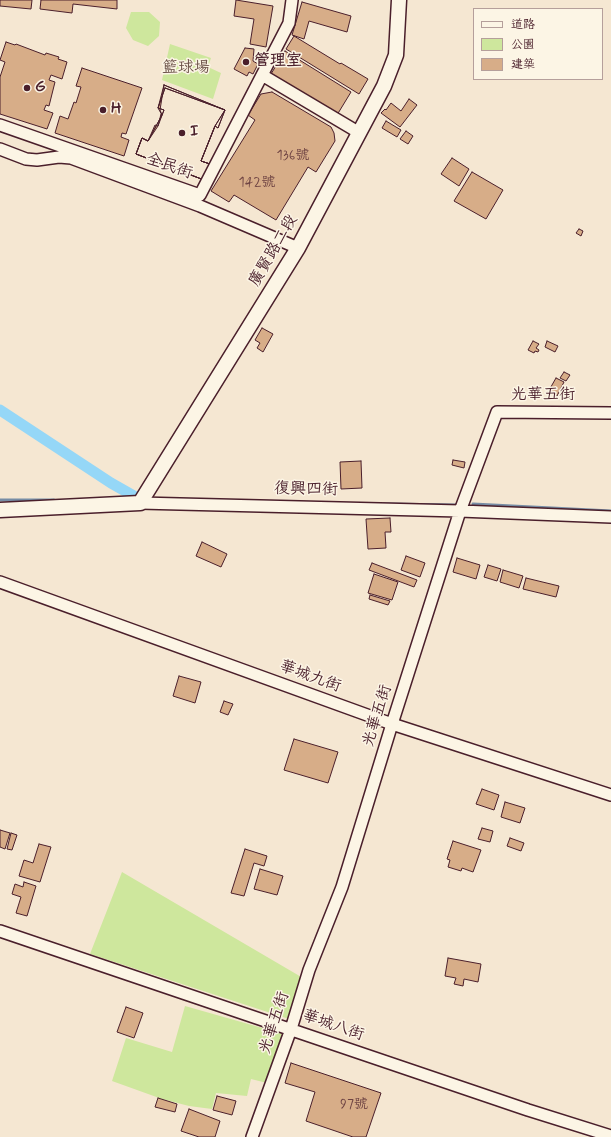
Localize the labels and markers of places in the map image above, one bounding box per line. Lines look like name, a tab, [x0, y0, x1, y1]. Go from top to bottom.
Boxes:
place label: 管理室	[254, 52, 302, 72]
marker: 管理室	[241, 57, 251, 67]
place label: G	[35, 78, 46, 98]
marker: G	[22, 83, 32, 93]
place label: H	[111, 100, 121, 120]
marker: H	[98, 105, 108, 115]
place label: I	[190, 123, 198, 143]
marker: I	[177, 128, 187, 138]

